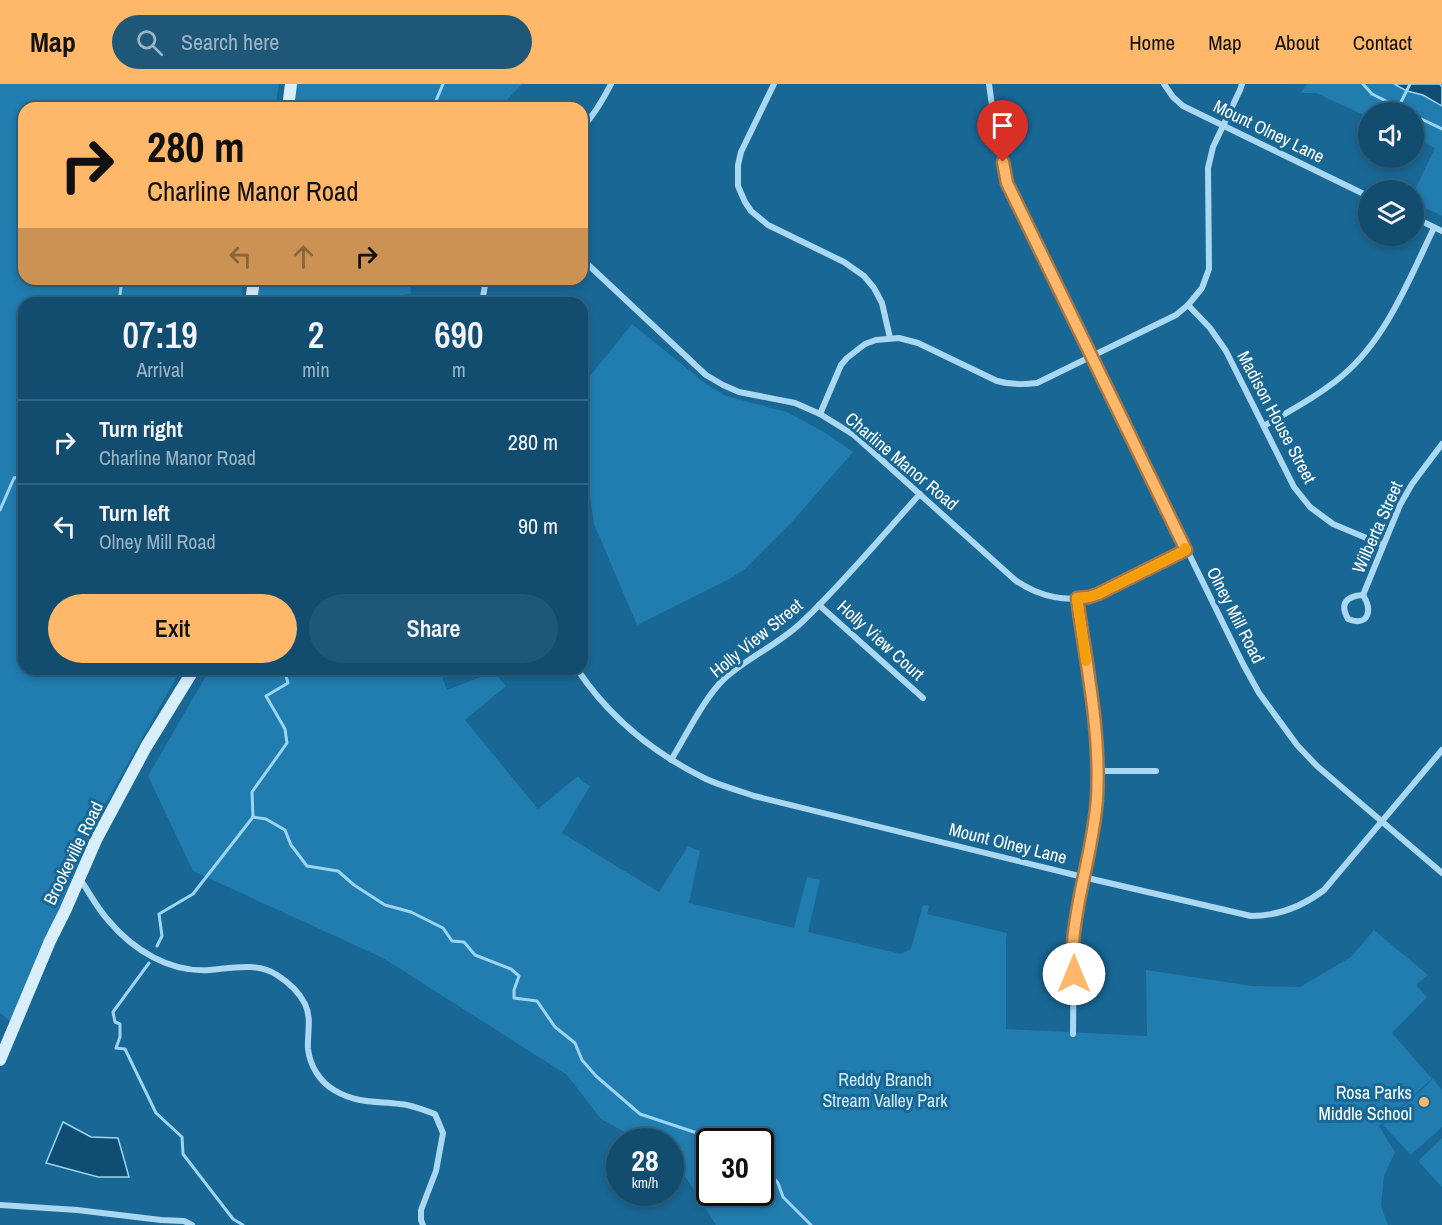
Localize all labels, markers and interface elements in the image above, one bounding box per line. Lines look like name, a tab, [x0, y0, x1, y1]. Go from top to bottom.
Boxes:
search box	[112, 15, 532, 69]
text: Map	[30, 23, 76, 61]
icon: search	[133, 26, 166, 59]
text: Search here	[181, 27, 279, 57]
text: Home	[1129, 28, 1175, 57]
text: Map	[1208, 28, 1242, 57]
text: About	[1275, 28, 1320, 57]
text: Contact	[1353, 28, 1412, 57]
street label: Mount Olney Lane	[1209, 93, 1329, 169]
pin	[977, 100, 1028, 162]
map controls	[1358, 102, 1424, 246]
button: sound	[1358, 102, 1424, 168]
icon: arrive	[986, 109, 1019, 142]
text: 280 m	[147, 119, 245, 175]
icon: right	[48, 126, 126, 204]
text: Charline Manor Road	[147, 173, 359, 209]
button: layers	[1358, 180, 1424, 246]
icon: left	[224, 240, 257, 273]
icon: ahead	[287, 240, 320, 273]
icon: right	[350, 240, 383, 273]
text: 07:19	[123, 311, 198, 359]
text: 2	[308, 311, 324, 359]
text: 690	[434, 311, 483, 359]
street label: Madison House Street	[1231, 346, 1323, 488]
text: Arrival	[136, 356, 184, 383]
text: min	[302, 356, 330, 383]
text: m	[452, 356, 466, 383]
street label: Charline Manor Road	[840, 406, 964, 516]
text: Turn right	[99, 414, 183, 444]
icon: right	[48, 426, 81, 459]
text: 280 m	[508, 427, 558, 457]
text: Charline Manor Road	[99, 444, 256, 471]
street label: Wilberta Street	[1346, 477, 1408, 577]
text: Turn left	[99, 498, 170, 528]
icon: left	[48, 510, 81, 543]
text: 90 m	[518, 511, 558, 541]
text: Olney Mill Road	[99, 528, 216, 555]
street label: Olney Mill Road	[1201, 563, 1271, 667]
street label: Holly View Street	[704, 593, 808, 683]
button: Exit	[48, 594, 297, 663]
button: Share	[309, 594, 558, 663]
street label: Holly View Court	[832, 594, 930, 686]
street label: Brookeville Road	[37, 797, 109, 909]
street label: Mount Olney Lane	[946, 816, 1070, 870]
position arrow	[1042, 942, 1106, 1006]
park label: Reddy Branch Stream Valley Park	[822, 1067, 948, 1113]
place label: Rosa Parks Middle School	[1318, 1080, 1412, 1126]
marker: Rosa Parks Middle School	[1417, 1095, 1431, 1109]
speed limit sign: 30	[696, 1128, 774, 1206]
text: 28	[631, 1140, 659, 1180]
text: km/h	[632, 1172, 658, 1193]

